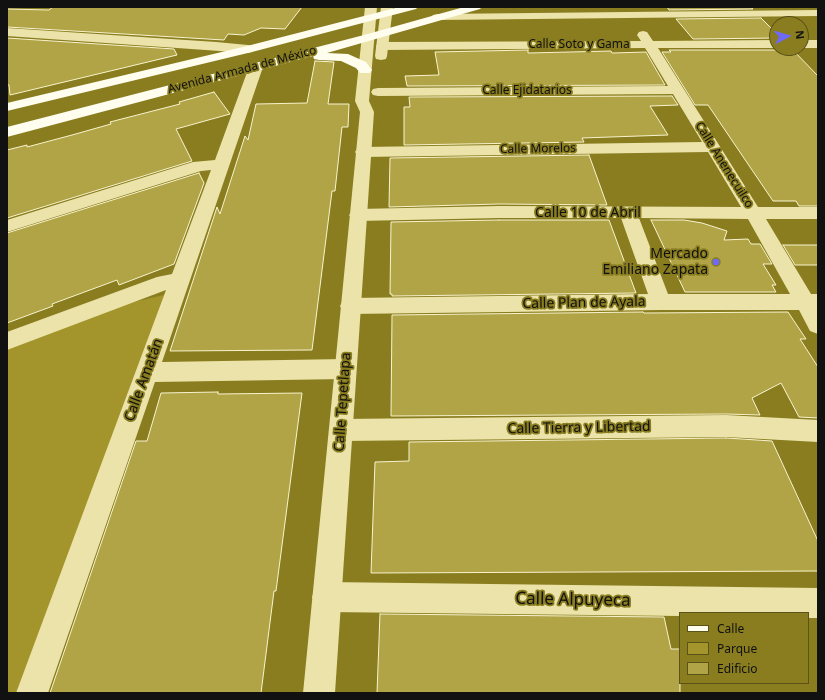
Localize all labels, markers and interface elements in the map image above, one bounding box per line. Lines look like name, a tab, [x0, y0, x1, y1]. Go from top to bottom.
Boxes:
north arrow	[769, 16, 809, 56]
text: N	[793, 30, 808, 40]
street label: Calle Soto y Gama	[528, 38, 630, 52]
street label: Avenida Armada de México	[166, 43, 318, 97]
street label: Calle Ejidatarios	[482, 84, 572, 98]
street label: Calle Anenecuilco	[692, 119, 756, 211]
street label: Calle Morelos	[500, 141, 576, 157]
street label: Calle 10 de Abril	[535, 205, 641, 221]
place label: Mercado Emiliano Zapata	[602, 246, 708, 278]
marker: Mercado Emiliano Zapata	[711, 257, 721, 267]
street label: Calle Plan de Ayala	[522, 294, 646, 312]
street label: Calle Amatán	[121, 336, 167, 424]
street label: Calle Tepetlapa	[331, 352, 355, 452]
street label: Calle Tierra y Libertad	[507, 418, 651, 438]
street label: Calle Alpuyeca	[515, 589, 631, 611]
legend	[679, 612, 809, 684]
text: Calle	[717, 620, 744, 637]
text: Parque	[717, 640, 757, 657]
text: Edificio	[717, 660, 758, 677]

